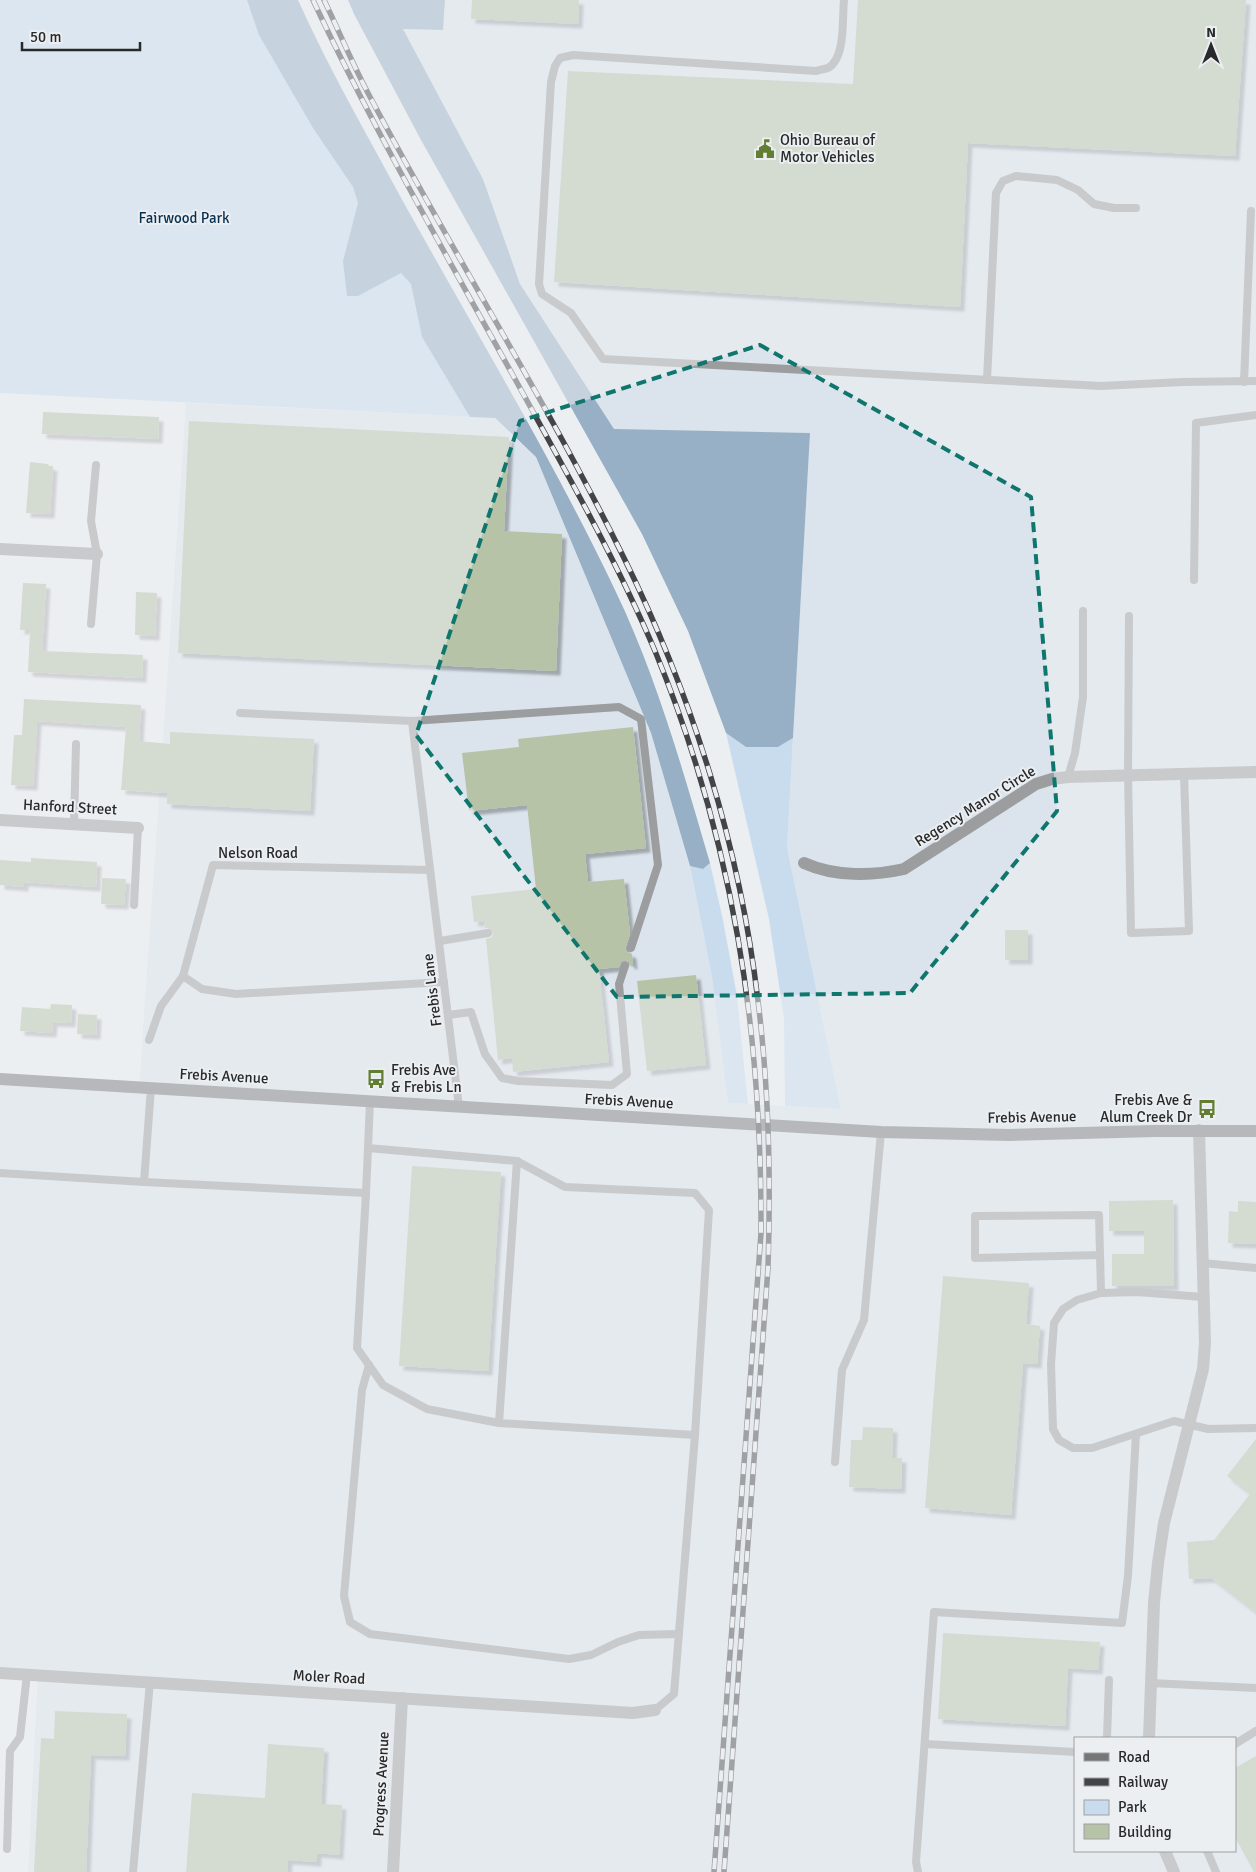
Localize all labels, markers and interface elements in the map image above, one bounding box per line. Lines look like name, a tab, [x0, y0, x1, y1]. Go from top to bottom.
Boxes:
scale bar	[22, 20, 140, 52]
north arrow	[1186, 20, 1236, 70]
text: N	[1206, 24, 1216, 41]
text: 50 m	[30, 28, 61, 46]
place label: Ohio Bureau of Motor Vehicles	[780, 131, 876, 166]
public building icon: Ohio Bureau of Motor Vehicles	[754, 138, 776, 160]
park label: Fairwood Park	[138, 209, 230, 227]
street label: Regency Manor Circle	[911, 762, 1039, 850]
street label: Hanford Street	[22, 796, 118, 818]
street label: Nelson Road	[218, 844, 298, 862]
street label: Frebis Lane	[419, 953, 445, 1027]
place label: Frebis Ave & Frebis Ln	[391, 1061, 462, 1096]
street label: Frebis Avenue	[179, 1065, 269, 1087]
bus stop icon: Frebis Ave & Frebis Ln	[365, 1068, 387, 1090]
street label: Frebis Avenue	[584, 1090, 674, 1112]
place label: Frebis Ave & Alum Creek Dr	[1100, 1091, 1193, 1126]
bus stop icon: Frebis Ave & Alum Creek Dr	[1196, 1098, 1218, 1120]
street label: Frebis Avenue	[987, 1107, 1077, 1127]
street label: Moler Road	[292, 1666, 366, 1688]
street label: Progress Avenue	[369, 1731, 393, 1837]
legend	[1074, 1737, 1236, 1852]
text: Road	[1118, 1748, 1150, 1766]
text: Railway	[1118, 1773, 1168, 1791]
text: Park	[1118, 1798, 1147, 1816]
text: Building	[1118, 1823, 1172, 1841]

